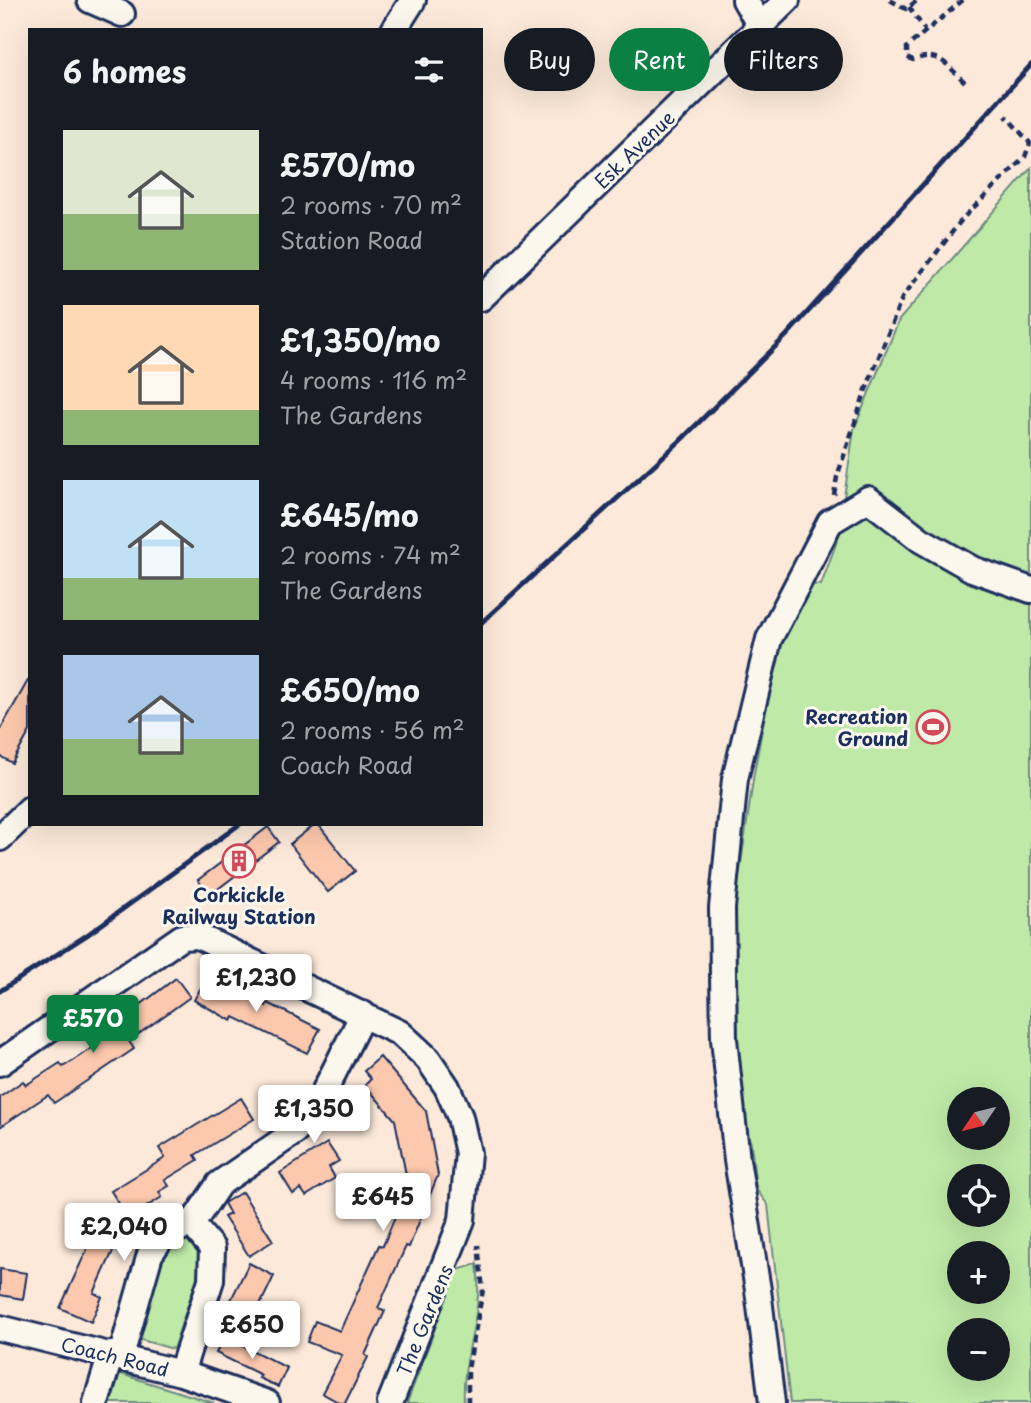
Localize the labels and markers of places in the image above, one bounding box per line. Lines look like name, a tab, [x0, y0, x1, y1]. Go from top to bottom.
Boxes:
place label: Recreation Ground	[805, 702, 908, 752]
sports icon: Recreation Ground	[914, 708, 952, 746]
building icon: Corkickle Railway Station	[220, 842, 258, 880]
place label: Corkickle Railway Station	[162, 880, 316, 930]
pin: £1,230	[199, 954, 313, 1014]
pin: £570	[52, 996, 134, 1055]
pin: £1,350	[257, 1086, 371, 1145]
pin: £645	[342, 1174, 424, 1233]
pin: £2,040	[67, 1204, 181, 1263]
pin: £650	[211, 1302, 293, 1361]

